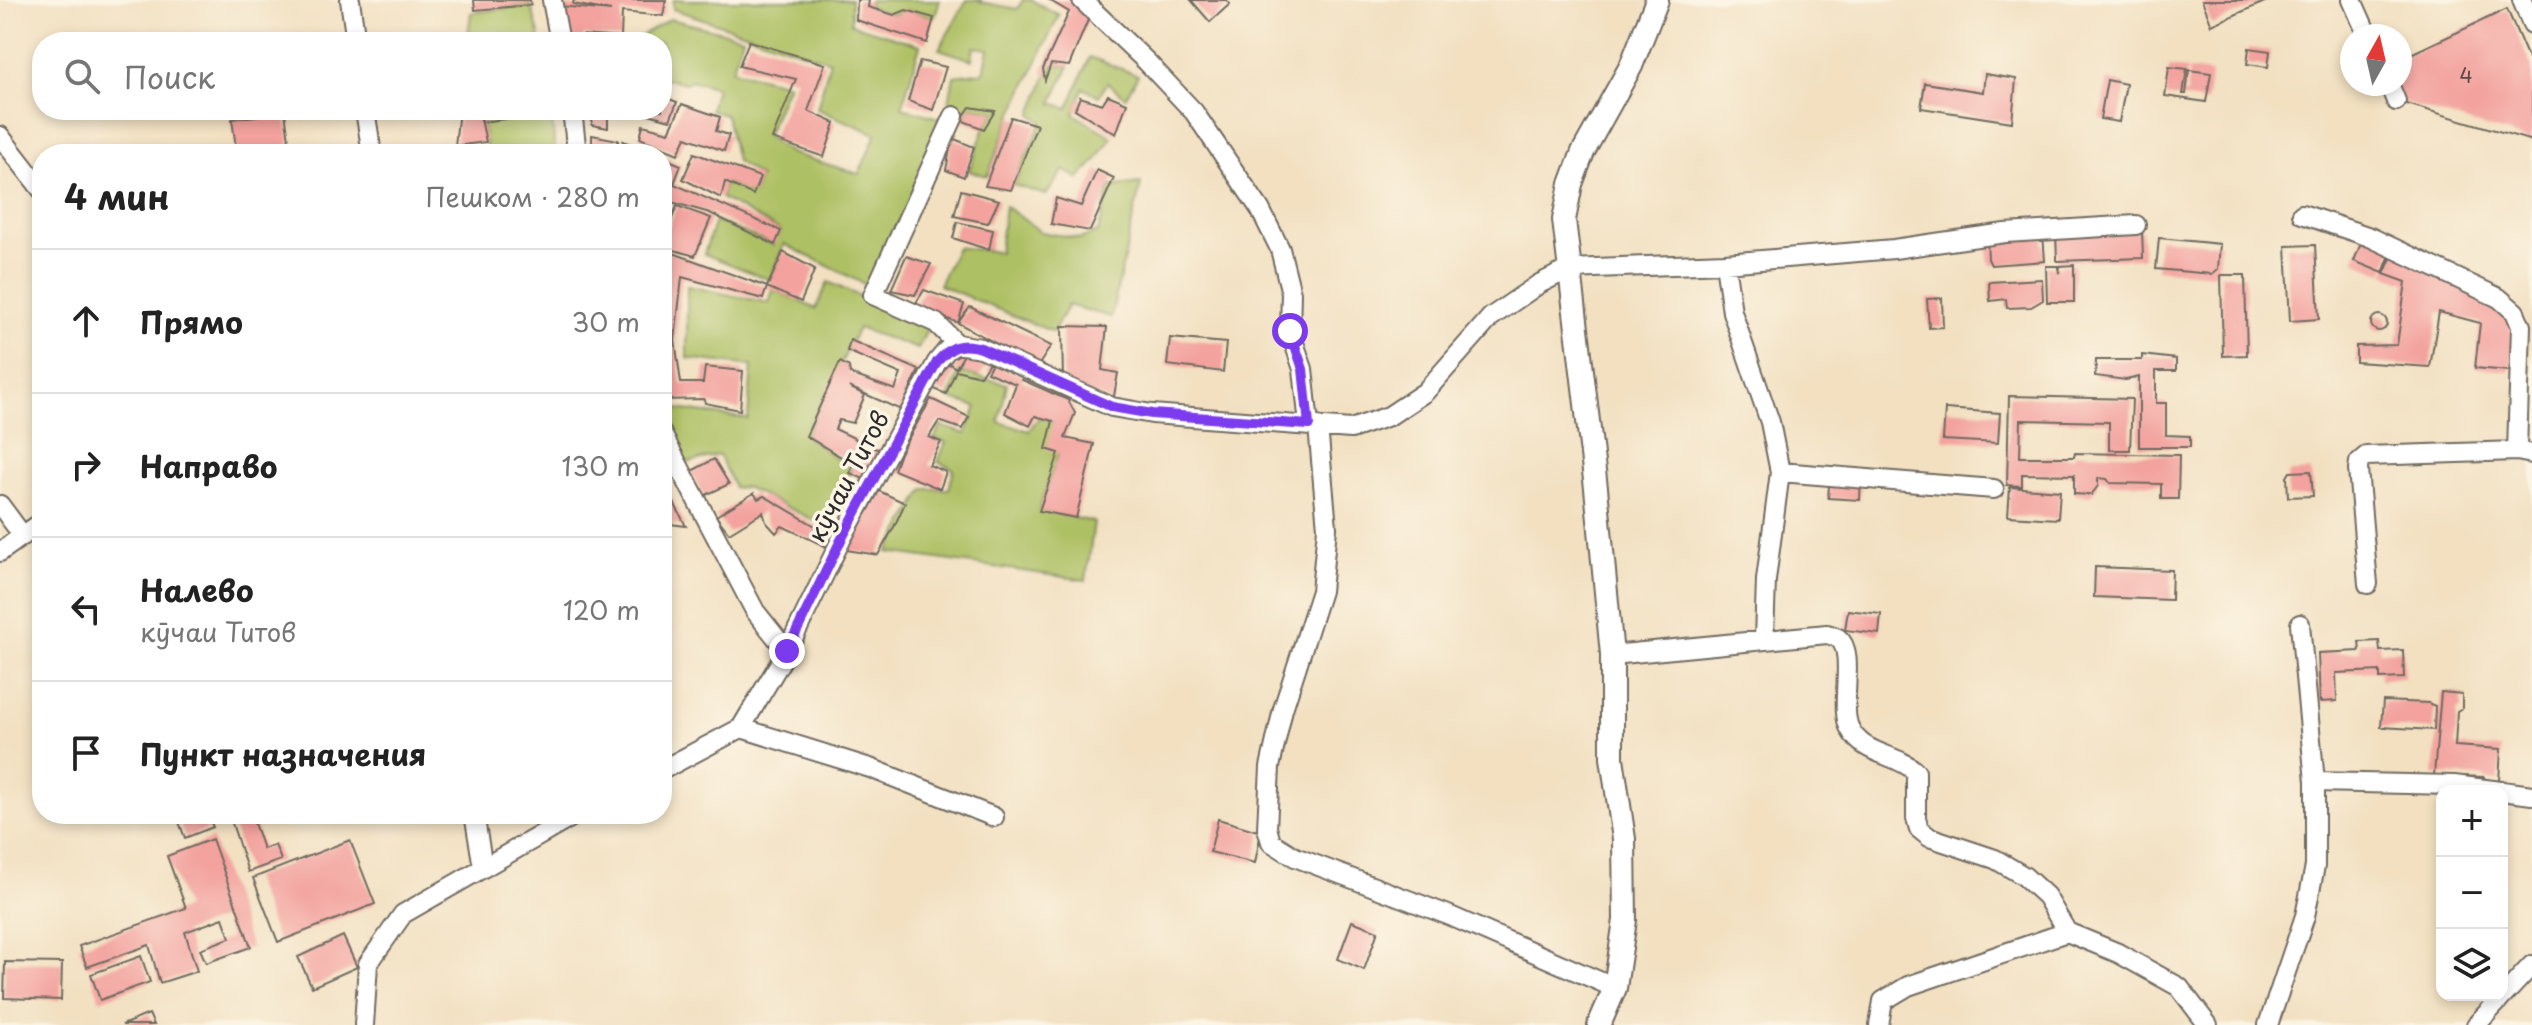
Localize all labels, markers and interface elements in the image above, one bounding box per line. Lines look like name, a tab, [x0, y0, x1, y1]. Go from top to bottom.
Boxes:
north arrow	[2340, 24, 2412, 96]
search box	[32, 32, 672, 120]
icon: search	[60, 54, 104, 98]
text: Поиск	[124, 54, 215, 99]
house number: 4	[2459, 60, 2473, 90]
text: 4 мин	[64, 170, 169, 222]
text: Пешком · 280 m	[425, 177, 640, 216]
icon: ahead	[64, 299, 108, 343]
text: Прямо	[140, 299, 243, 344]
text: 30 m	[572, 302, 640, 341]
route start	[1272, 313, 1308, 349]
street label: кӯчаи Титов	[798, 404, 897, 548]
icon: right	[64, 443, 108, 487]
text: Направо	[140, 443, 278, 488]
text: 130 m	[561, 446, 640, 485]
text: Налево	[140, 567, 254, 612]
icon: left	[64, 587, 108, 631]
text: 120 m	[563, 590, 640, 629]
text: кӯчаи Титов	[140, 612, 296, 651]
route end	[769, 633, 805, 669]
icon: arrive	[64, 731, 108, 775]
text: Пункт назначения	[140, 731, 426, 776]
map controls	[2436, 785, 2508, 1001]
button: +	[2436, 785, 2508, 857]
button: −	[2436, 857, 2508, 929]
button: layers	[2436, 929, 2508, 1001]

